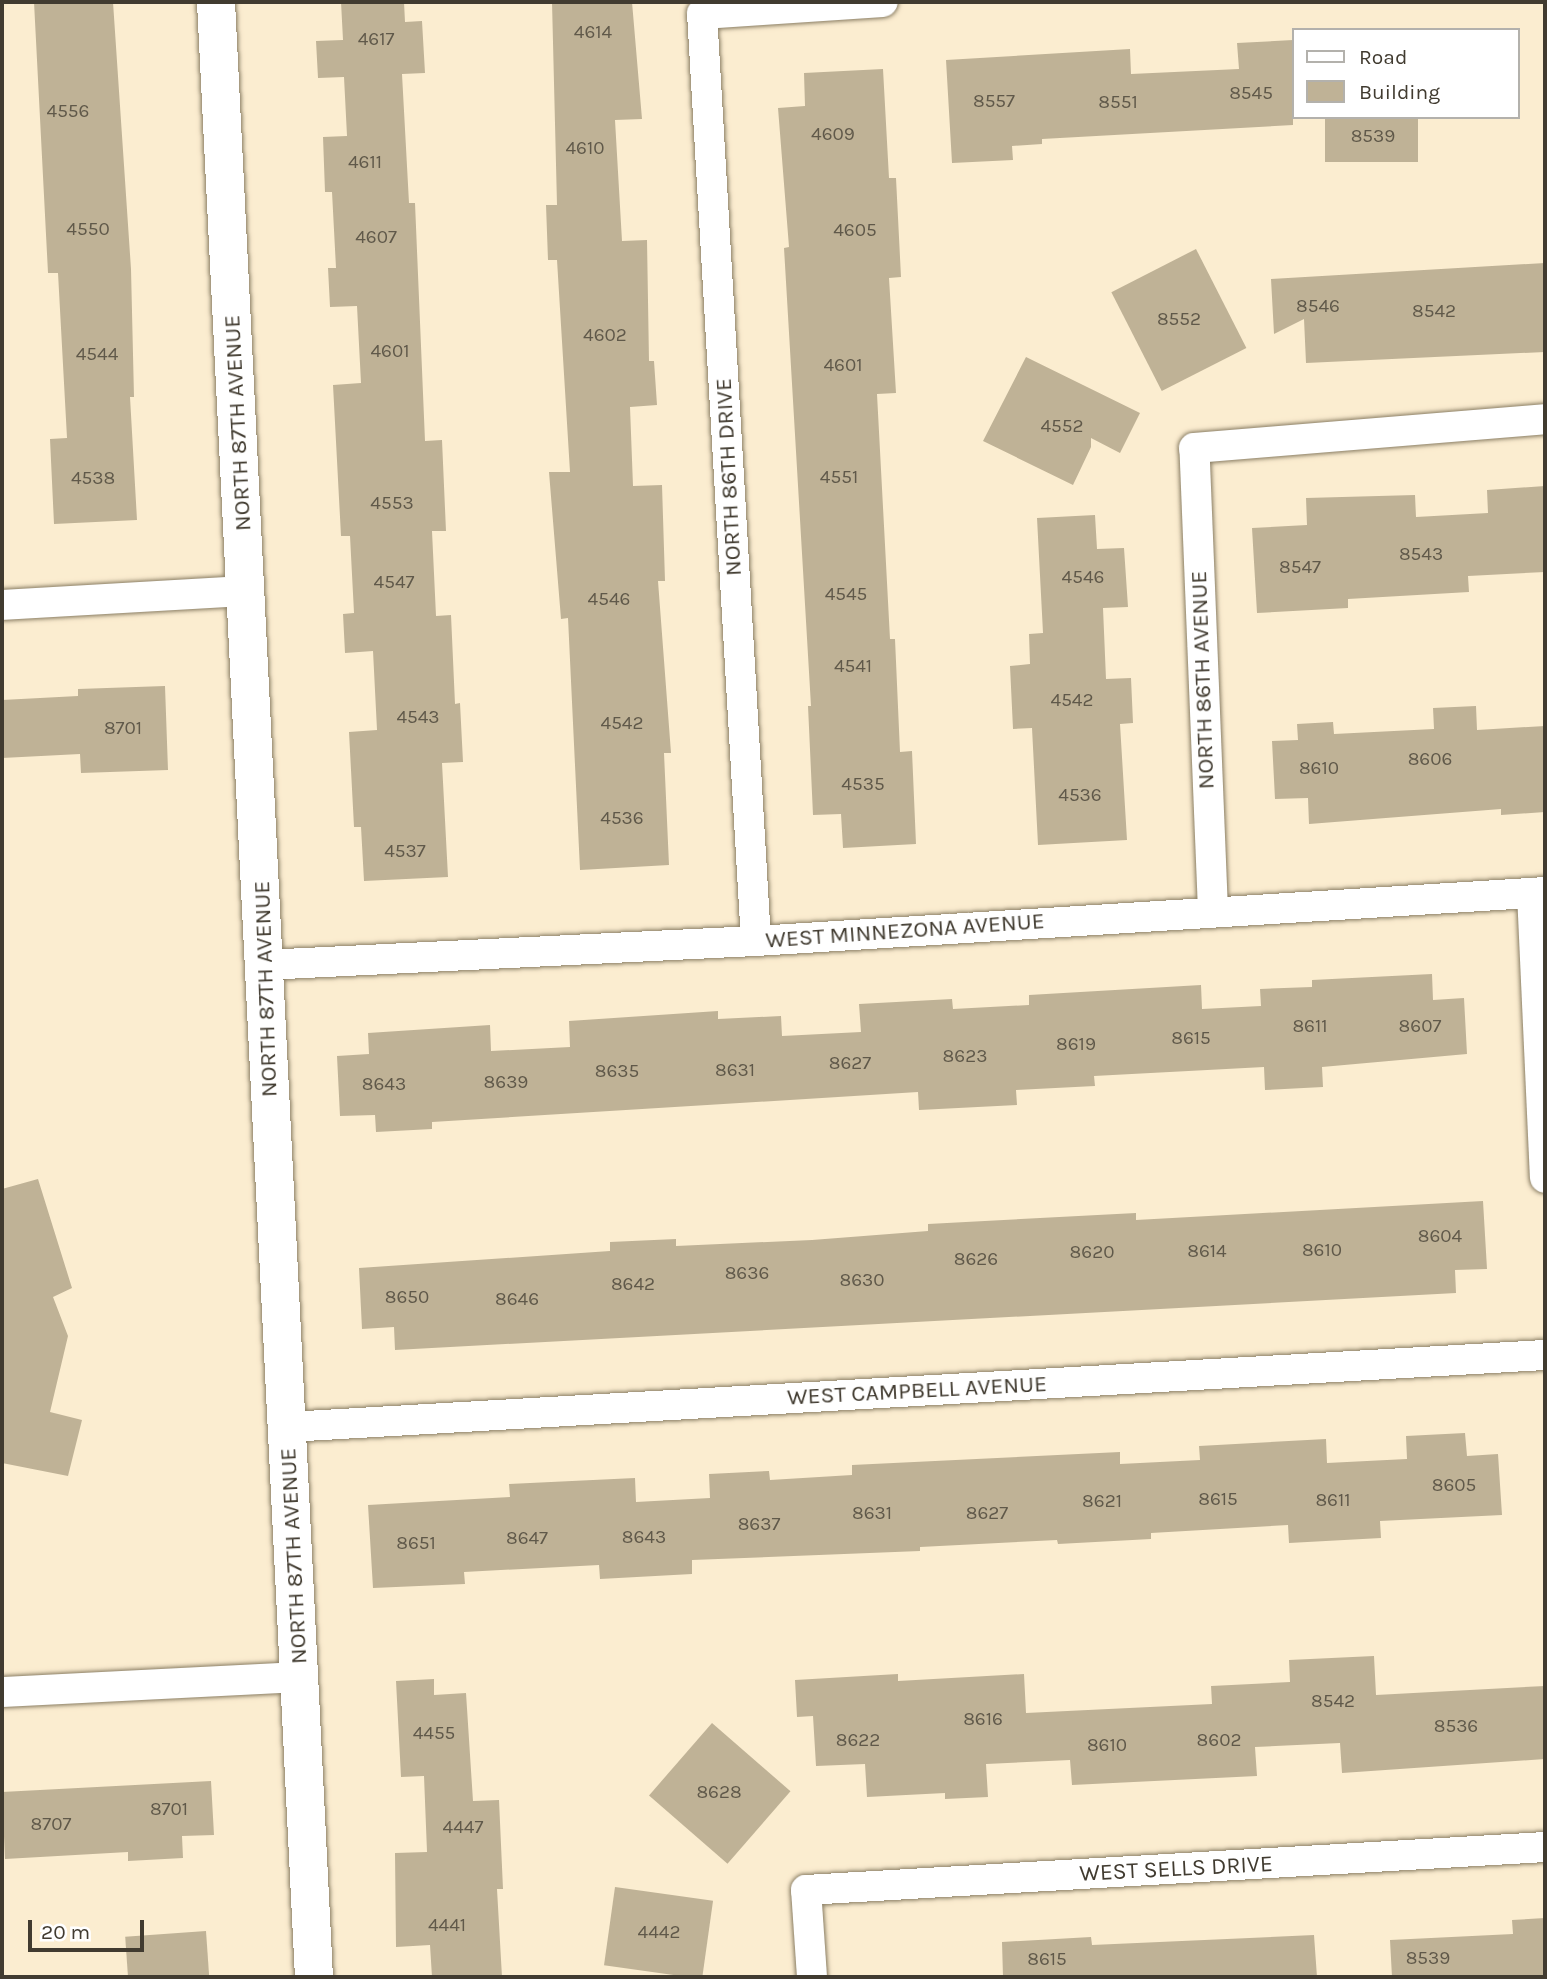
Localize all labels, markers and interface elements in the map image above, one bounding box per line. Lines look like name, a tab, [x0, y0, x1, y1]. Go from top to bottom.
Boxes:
house number: 4614	[574, 22, 612, 44]
legend	[1292, 28, 1519, 119]
house number: 4617	[358, 29, 394, 51]
text: Road	[1359, 45, 1407, 69]
text: Building	[1359, 80, 1440, 104]
house number: 8545	[1229, 83, 1273, 105]
house number: 8557	[973, 91, 1015, 113]
house number: 8551	[1098, 92, 1138, 114]
house number: 4556	[47, 101, 89, 123]
house number: 4609	[811, 124, 855, 146]
house number: 8539	[1351, 126, 1395, 148]
house number: 4610	[565, 138, 605, 160]
house number: 4611	[348, 152, 382, 174]
house number: 4550	[66, 219, 110, 241]
house number: 4605	[833, 220, 877, 242]
house number: 4607	[355, 227, 397, 249]
house number: 8546	[1296, 296, 1340, 318]
house number: 8542	[1412, 301, 1456, 323]
house number: 8552	[1157, 309, 1201, 331]
street label: NORTH 87TH AVENUE	[219, 314, 257, 532]
house number: 4602	[583, 325, 627, 347]
house number: 4601	[370, 341, 410, 363]
house number: 4544	[76, 344, 118, 366]
house number: 4601	[823, 355, 863, 377]
street label: NORTH 86TH DRIVE	[710, 377, 748, 577]
house number: 4552	[1040, 416, 1084, 438]
house number: 4551	[820, 467, 858, 489]
house number: 4538	[71, 468, 115, 490]
house number: 4553	[370, 493, 414, 515]
house number: 8543	[1399, 544, 1443, 566]
house number: 8547	[1279, 557, 1321, 579]
house number: 4546	[1062, 567, 1104, 589]
street label: NORTH 86TH AVENUE	[1185, 570, 1221, 790]
house number: 4547	[374, 572, 414, 594]
house number: 4545	[825, 584, 867, 606]
house number: 4546	[588, 589, 630, 611]
house number: 4541	[834, 656, 872, 678]
house number: 4542	[1051, 690, 1093, 712]
house number: 4543	[396, 707, 440, 729]
house number: 4542	[601, 713, 643, 735]
house number: 8701	[104, 718, 142, 740]
house number: 8606	[1408, 749, 1452, 771]
house number: 8610	[1299, 758, 1339, 780]
house number: 4535	[841, 774, 885, 796]
house number: 4536	[1058, 785, 1102, 807]
house number: 4536	[600, 808, 644, 830]
house number: 4537	[384, 841, 426, 863]
street label: NORTH 87TH AVENUE	[248, 880, 284, 1098]
street label: WEST MINNEZONA AVENUE	[765, 907, 1045, 955]
house number: 8611	[1292, 1016, 1328, 1038]
house number: 8607	[1399, 1016, 1441, 1038]
house number: 8615	[1171, 1028, 1211, 1050]
house number: 8619	[1056, 1034, 1096, 1056]
house number: 8623	[943, 1046, 987, 1068]
house number: 8627	[829, 1053, 871, 1075]
house number: 8631	[715, 1060, 755, 1082]
house number: 8635	[595, 1061, 639, 1083]
house number: 8639	[484, 1072, 528, 1094]
house number: 8643	[362, 1074, 406, 1096]
house number: 8604	[1418, 1226, 1462, 1248]
house number: 8610	[1302, 1240, 1342, 1262]
house number: 8614	[1187, 1241, 1227, 1263]
house number: 8620	[1070, 1242, 1114, 1264]
house number: 8626	[954, 1249, 998, 1271]
house number: 8636	[725, 1263, 769, 1285]
house number: 8630	[839, 1270, 885, 1292]
house number: 8642	[611, 1274, 655, 1296]
house number: 8650	[385, 1287, 429, 1309]
house number: 8646	[495, 1289, 539, 1311]
street label: WEST CAMPBELL AVENUE	[786, 1370, 1048, 1412]
street label: NORTH 87TH AVENUE	[275, 1447, 313, 1665]
house number: 8605	[1432, 1475, 1476, 1497]
house number: 8615	[1198, 1489, 1238, 1511]
house number: 8611	[1315, 1490, 1351, 1512]
house number: 8621	[1082, 1491, 1122, 1513]
house number: 8631	[852, 1503, 892, 1525]
house number: 8627	[966, 1503, 1008, 1525]
house number: 8637	[738, 1514, 780, 1536]
house number: 8643	[622, 1527, 666, 1549]
house number: 8647	[506, 1528, 548, 1550]
house number: 8651	[396, 1533, 436, 1555]
house number: 8542	[1311, 1691, 1355, 1713]
house number: 8616	[963, 1709, 1003, 1731]
house number: 8536	[1434, 1716, 1478, 1738]
house number: 4455	[413, 1723, 455, 1745]
house number: 8622	[836, 1730, 880, 1752]
house number: 8602	[1197, 1730, 1241, 1752]
house number: 8610	[1087, 1735, 1127, 1757]
house number: 8628	[696, 1782, 742, 1804]
house number: 8701	[150, 1799, 188, 1821]
house number: 8707	[31, 1814, 71, 1836]
house number: 4447	[443, 1817, 483, 1839]
street label: WEST SELLS DRIVE	[1079, 1850, 1273, 1888]
scale bar	[32, 1906, 147, 1950]
house number: 4441	[428, 1915, 466, 1937]
text: 20 m	[41, 1920, 90, 1944]
house number: 4442	[638, 1922, 680, 1944]
house number: 8539	[1406, 1948, 1450, 1970]
house number: 8615	[1027, 1949, 1067, 1971]

